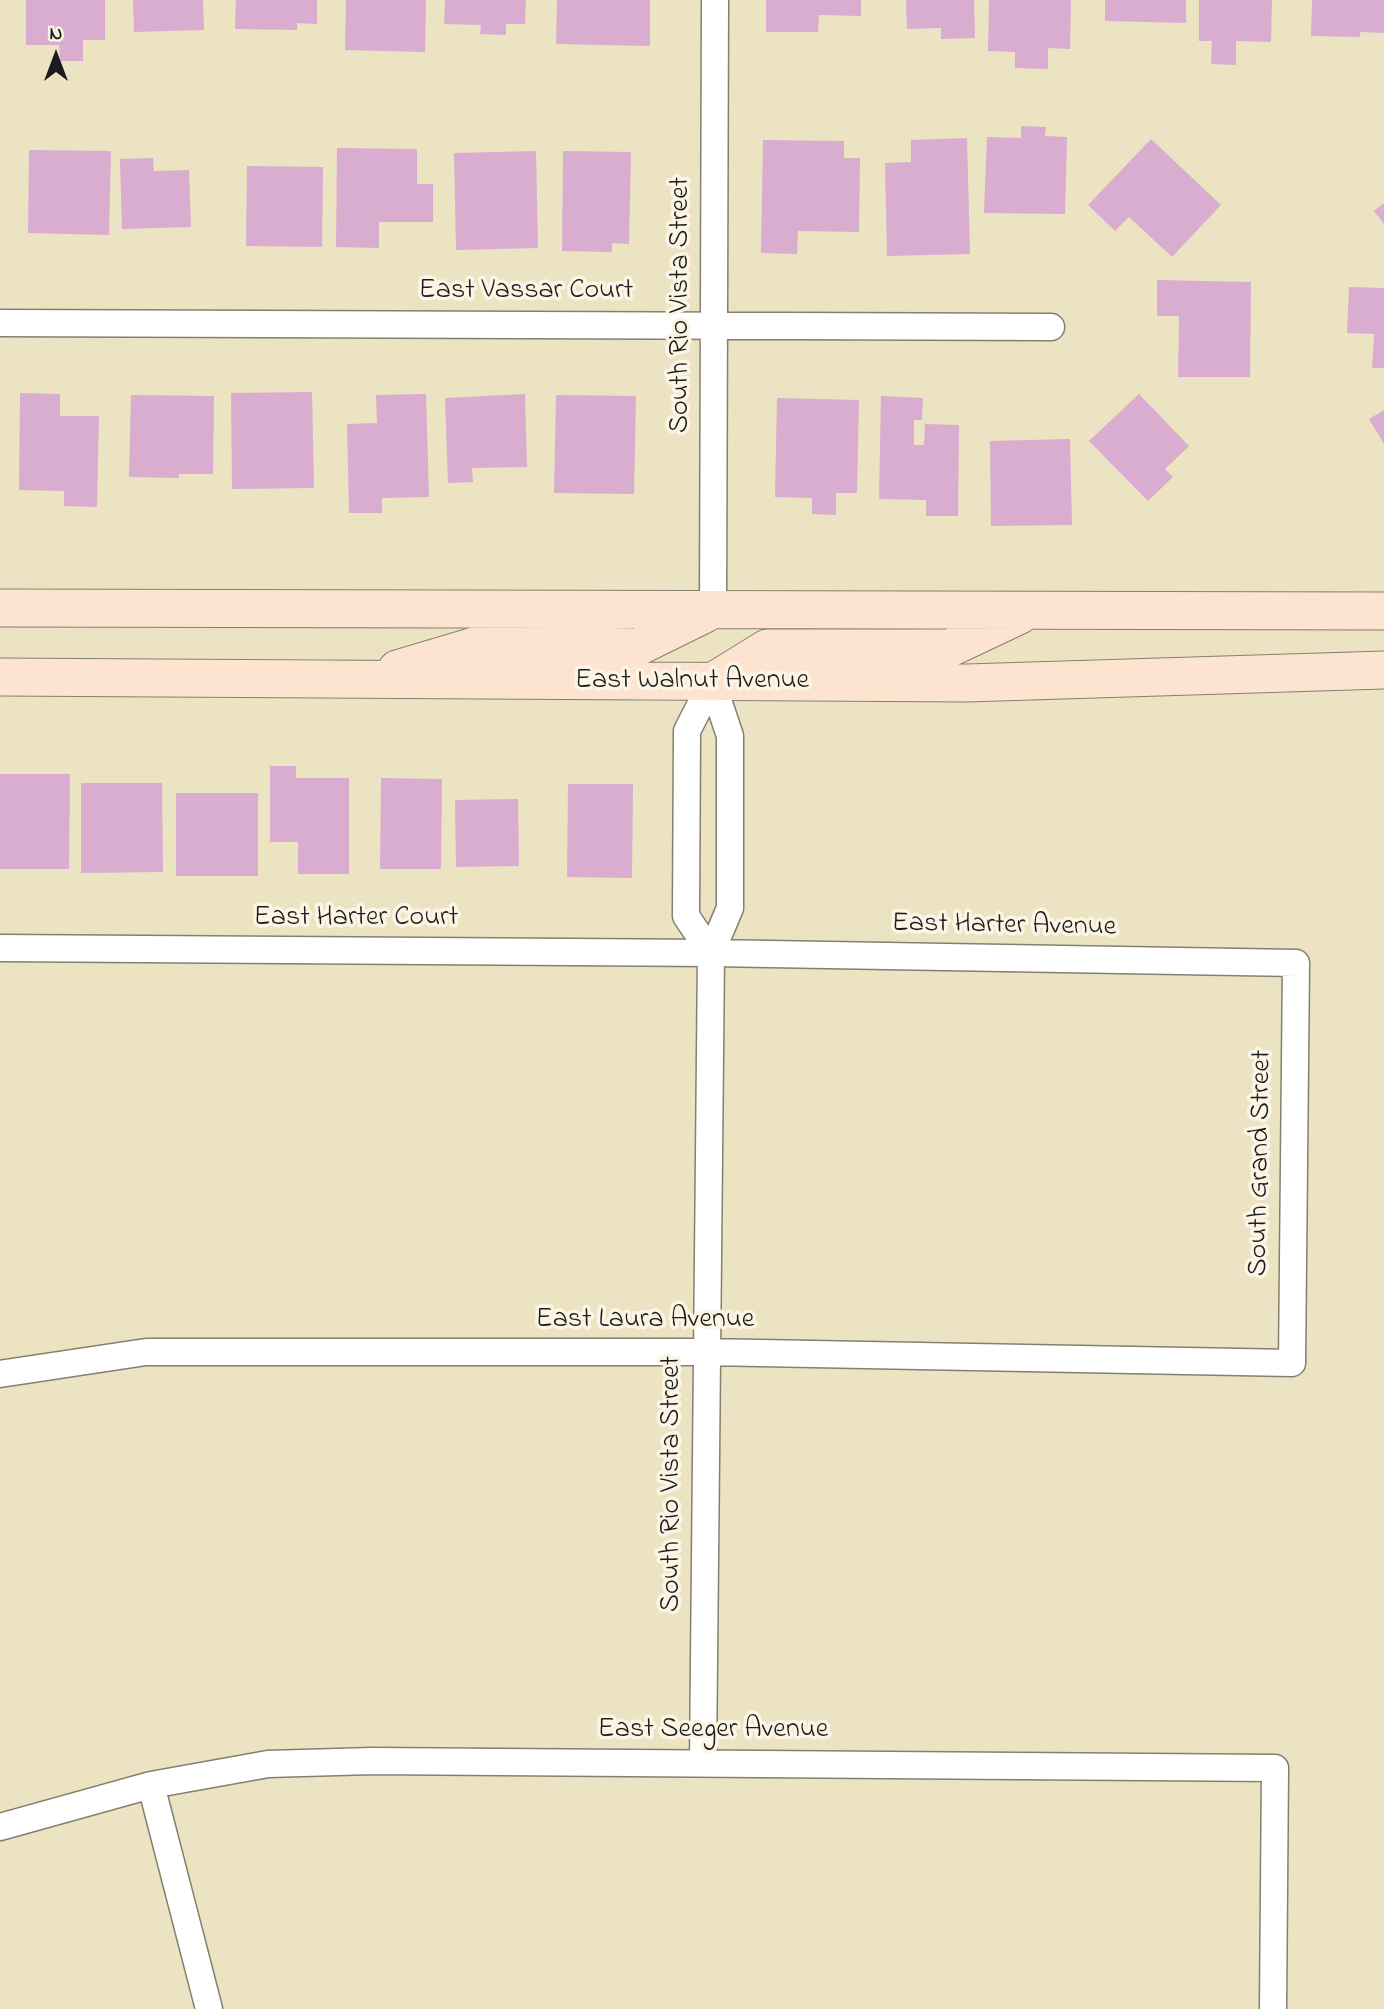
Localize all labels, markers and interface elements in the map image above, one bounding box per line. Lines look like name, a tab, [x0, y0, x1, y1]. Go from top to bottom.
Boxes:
north arrow	[21, 21, 91, 91]
text: N	[50, 21, 62, 48]
street label: South Rio Vista Street	[665, 177, 699, 433]
street label: East Vassar Court	[419, 275, 633, 309]
street label: East Walnut Avenue	[575, 665, 809, 699]
street label: East Harter Court	[254, 902, 458, 936]
street label: East Harter Avenue	[892, 908, 1116, 946]
street label: South Grand Street	[1243, 1049, 1281, 1277]
street label: East Laura Avenue	[536, 1304, 754, 1338]
street label: South Rio Vista Street	[656, 1356, 690, 1612]
street label: East Seeger Avenue	[598, 1714, 828, 1748]

